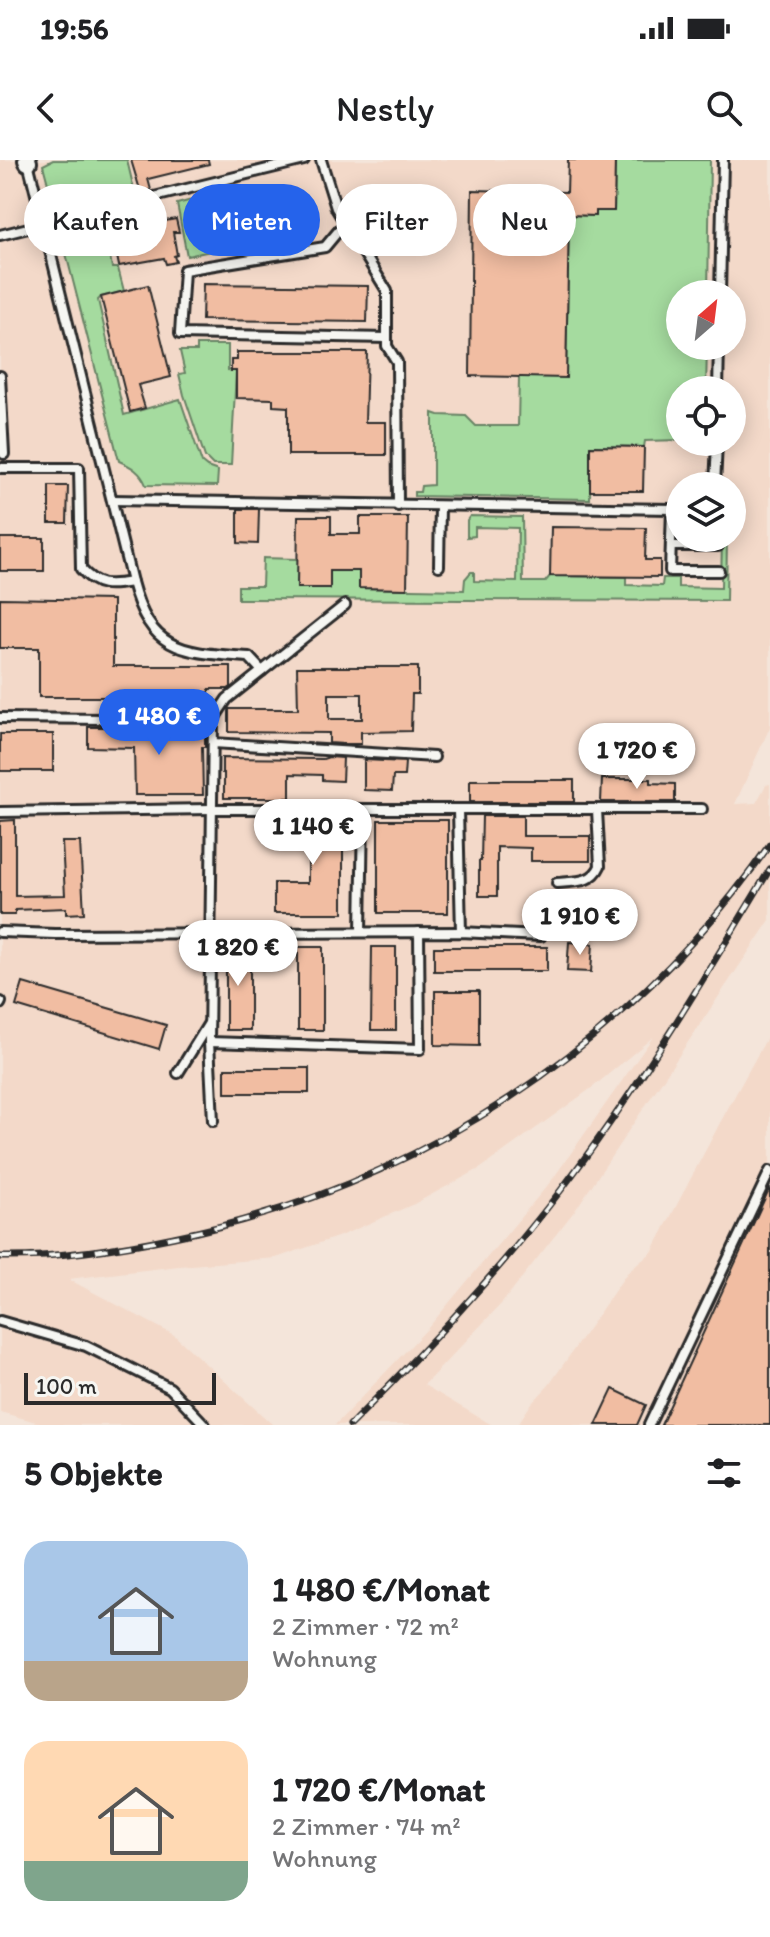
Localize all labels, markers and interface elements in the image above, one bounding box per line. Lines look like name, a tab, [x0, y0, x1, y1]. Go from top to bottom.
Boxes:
text: 19:56	[40, 10, 109, 47]
icon: back	[24, 86, 68, 130]
icon: search	[702, 86, 746, 130]
text: Nestly	[336, 87, 434, 130]
chip: Kaufen	[24, 184, 167, 256]
chip: Mieten	[183, 184, 320, 256]
chip: Filter	[336, 184, 457, 256]
chip: Neu	[473, 184, 576, 256]
north arrow	[666, 280, 746, 360]
map controls	[666, 280, 746, 552]
button: locate	[666, 376, 746, 456]
button: layers	[666, 472, 746, 552]
pin: 1 480 €	[85, 689, 233, 757]
text: 1 480 €	[117, 699, 201, 731]
pin: 1 720 €	[563, 723, 711, 791]
text: 1 720 €	[596, 733, 678, 765]
pin: 1 140 €	[239, 799, 387, 867]
text: 1 140 €	[272, 809, 354, 841]
pin: 1 910 €	[506, 889, 654, 957]
text: 1 910 €	[540, 899, 620, 931]
pin: 1 820 €	[164, 920, 312, 988]
text: 1 820 €	[197, 930, 279, 962]
scale bar	[24, 1369, 216, 1405]
text: 100 m	[36, 1373, 97, 1400]
icon: filters	[702, 1451, 746, 1495]
text: 5 Objekte	[24, 1453, 163, 1494]
text: 1 480 €/Monat	[272, 1569, 490, 1610]
icon: home	[88, 1573, 184, 1669]
text: 2 Zimmer · 72 m²	[272, 1610, 459, 1642]
text: Wohnung	[272, 1642, 377, 1674]
text: 1 720 €/Monat	[272, 1769, 485, 1810]
icon: home	[88, 1773, 184, 1869]
text: 2 Zimmer · 74 m²	[272, 1810, 461, 1842]
text: Wohnung	[272, 1842, 377, 1874]

